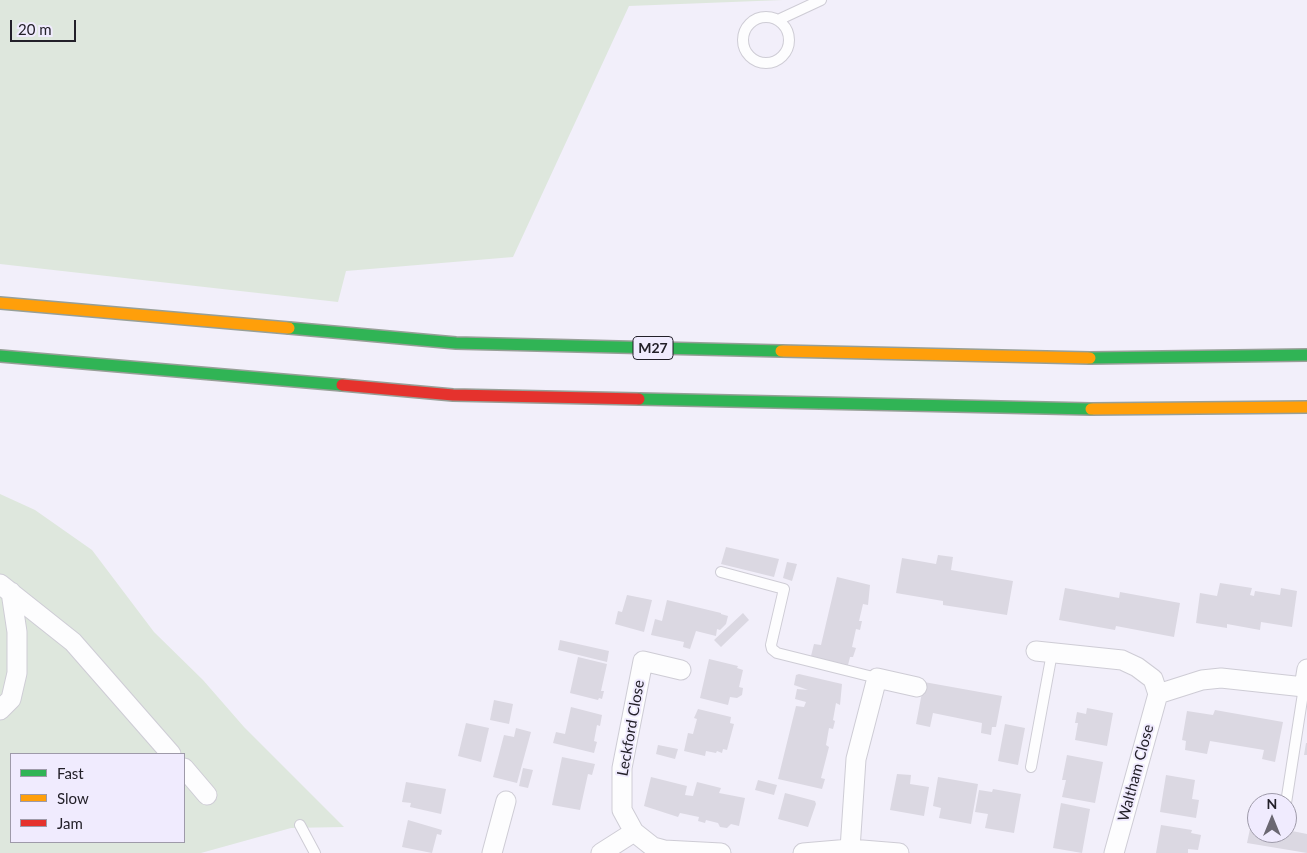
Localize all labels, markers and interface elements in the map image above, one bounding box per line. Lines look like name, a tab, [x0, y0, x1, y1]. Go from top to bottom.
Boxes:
scale bar	[12, 10, 79, 42]
text: 20 m	[18, 20, 52, 38]
road number: M27	[633, 336, 673, 359]
street label: Leckford Close	[614, 679, 648, 777]
street label: Waltham Close	[1114, 723, 1158, 823]
legend	[10, 753, 185, 843]
text: Fast	[57, 764, 84, 782]
text: Slow	[57, 789, 89, 807]
north arrow	[1247, 793, 1297, 843]
text: N	[1267, 795, 1277, 812]
text: Jam	[57, 814, 83, 832]

